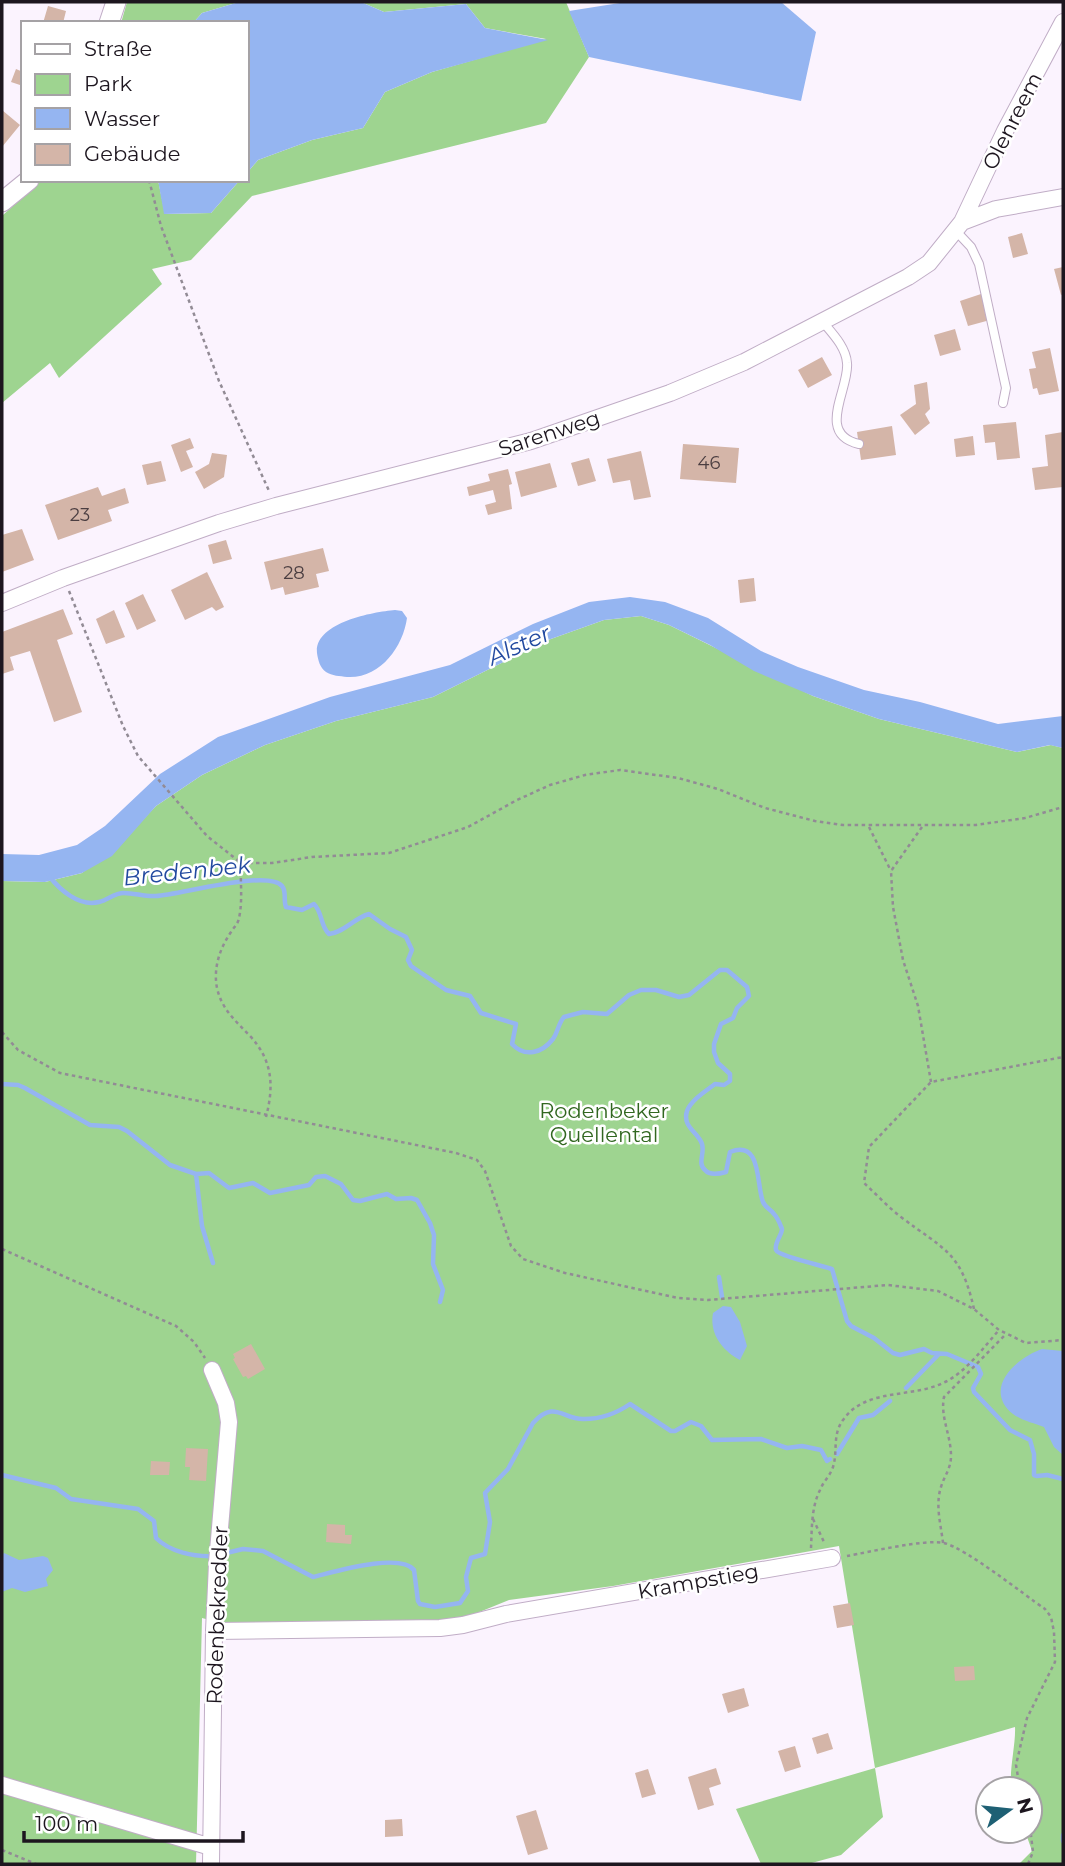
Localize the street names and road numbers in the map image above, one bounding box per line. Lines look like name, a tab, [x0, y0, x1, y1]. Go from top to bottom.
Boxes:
street label: Olenreem	[977, 68, 1047, 174]
street label: Sarenweg	[495, 405, 603, 461]
street label: Rodenbekredder	[201, 1525, 233, 1705]
street label: Krampstieg	[635, 1558, 761, 1604]

